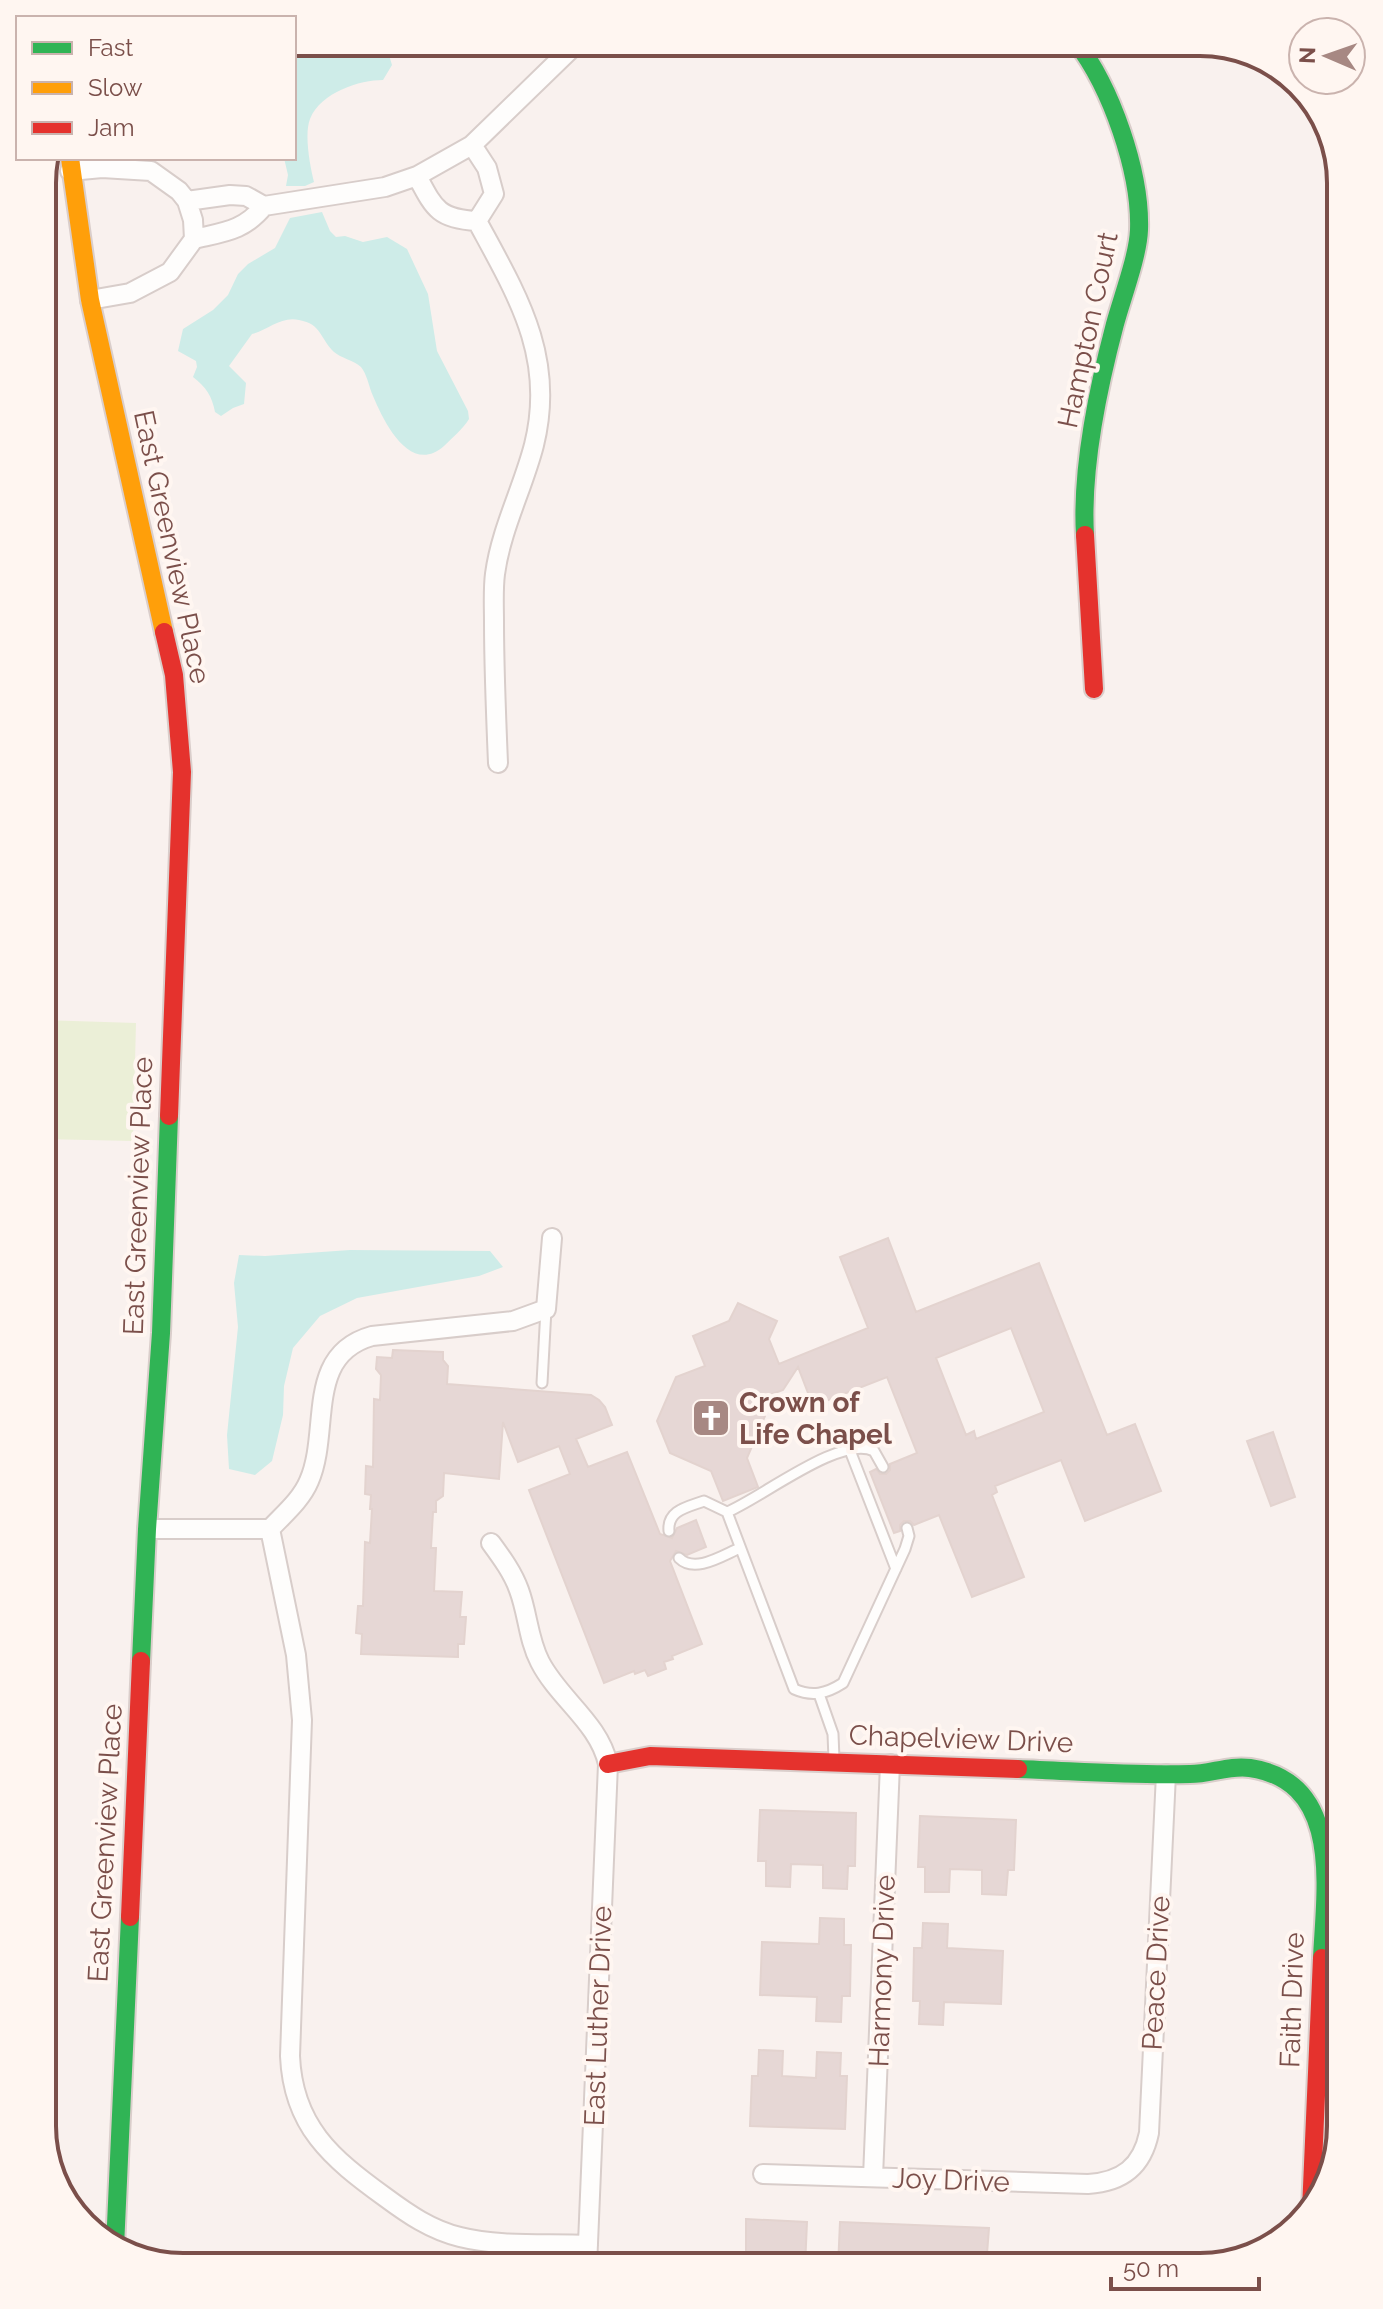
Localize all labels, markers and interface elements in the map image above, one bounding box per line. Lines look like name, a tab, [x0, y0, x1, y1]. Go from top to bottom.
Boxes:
legend	[16, 16, 296, 160]
north arrow	[1287, 16, 1367, 96]
text: Fast	[88, 33, 133, 62]
text: N	[1294, 46, 1320, 64]
text: Slow	[88, 73, 143, 102]
text: Jam	[88, 113, 134, 142]
street label: Hampton Court	[1051, 228, 1125, 431]
street label: East Greenview Place	[127, 407, 217, 687]
street label: East Greenview Place	[117, 1056, 159, 1336]
place label: Crown of Life Chapel	[739, 1386, 892, 1451]
church icon: Crown of Life Chapel	[690, 1397, 732, 1439]
street label: East Greenview Place	[81, 1703, 129, 1983]
street label: Chapelview Drive	[848, 1719, 1074, 1759]
street label: Harmony Drive	[862, 1874, 902, 2068]
street label: Peace Drive	[1135, 1895, 1177, 2051]
street label: East Luther Drive	[578, 1905, 618, 2127]
street label: Faith Drive	[1273, 1932, 1311, 2068]
street label: Joy Drive	[892, 2161, 1010, 2199]
scale bar	[1111, 2241, 1259, 2291]
text: 50 m	[1123, 2254, 1179, 2283]

